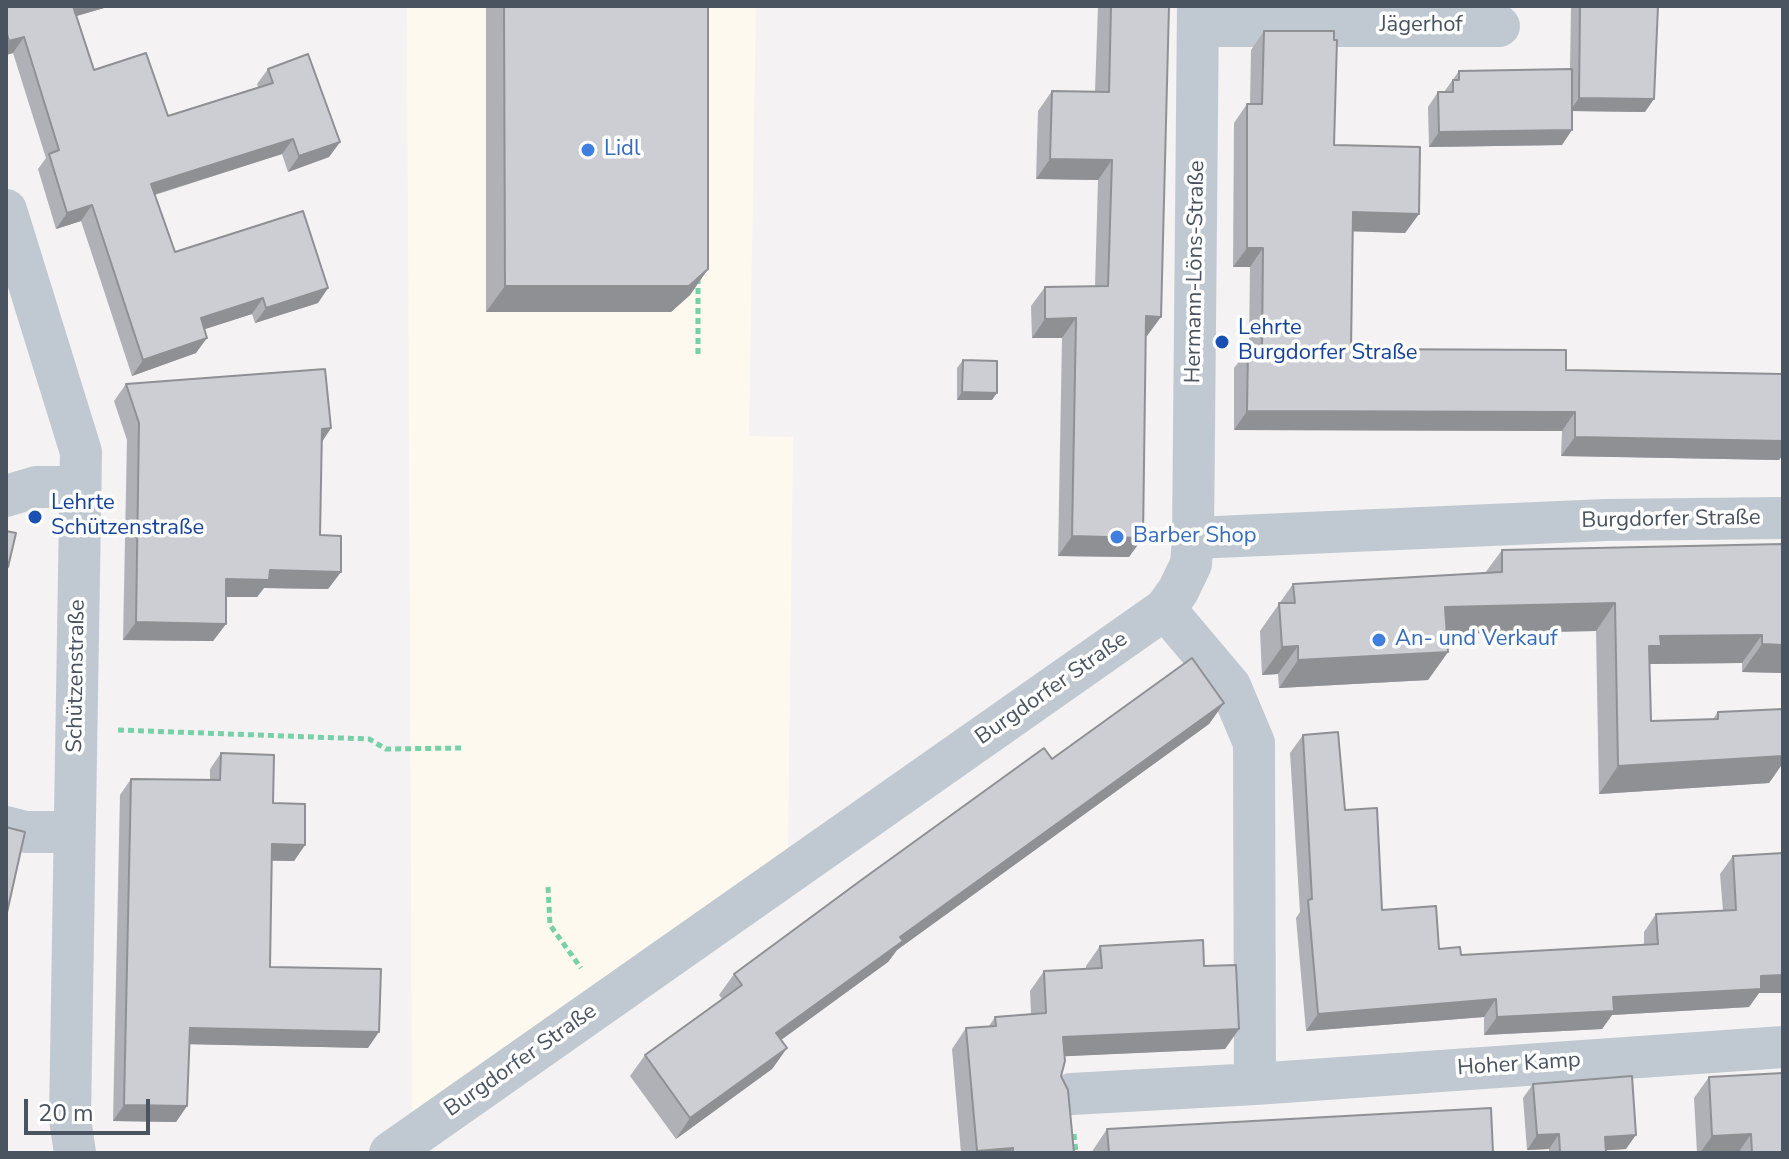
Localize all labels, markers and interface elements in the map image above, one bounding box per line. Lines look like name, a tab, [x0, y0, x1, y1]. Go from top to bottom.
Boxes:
street label: Jägerhof	[1379, 13, 1463, 39]
place label: Lidl	[604, 137, 640, 163]
marker: Lidl	[579, 141, 597, 159]
street label: Hermann-Löns-Straße	[1181, 160, 1211, 384]
place label: Lehrte Burgdorfer Straße	[1238, 316, 1417, 368]
marker: Lehrte Burgdorfer Straße	[1213, 333, 1231, 351]
place label: Lehrte Schützenstraße	[51, 491, 204, 542]
street label: Burgdorfer Straße	[1581, 505, 1761, 535]
marker: Lehrte Schützenstraße	[26, 508, 44, 526]
place label: Barber Shop	[1133, 524, 1257, 550]
marker: Barber Shop	[1108, 528, 1126, 546]
street label: Schützenstraße	[62, 599, 92, 753]
street label: Burgdorfer Straße	[971, 627, 1133, 751]
place label: An- und Verkauf	[1395, 627, 1557, 653]
marker: An- und Verkauf	[1370, 631, 1388, 649]
street label: Burgdorfer Straße	[440, 999, 602, 1123]
street label: Hoher Kamp	[1456, 1048, 1582, 1082]
scale bar	[28, 1083, 154, 1133]
text: 20 m	[38, 1097, 94, 1129]

